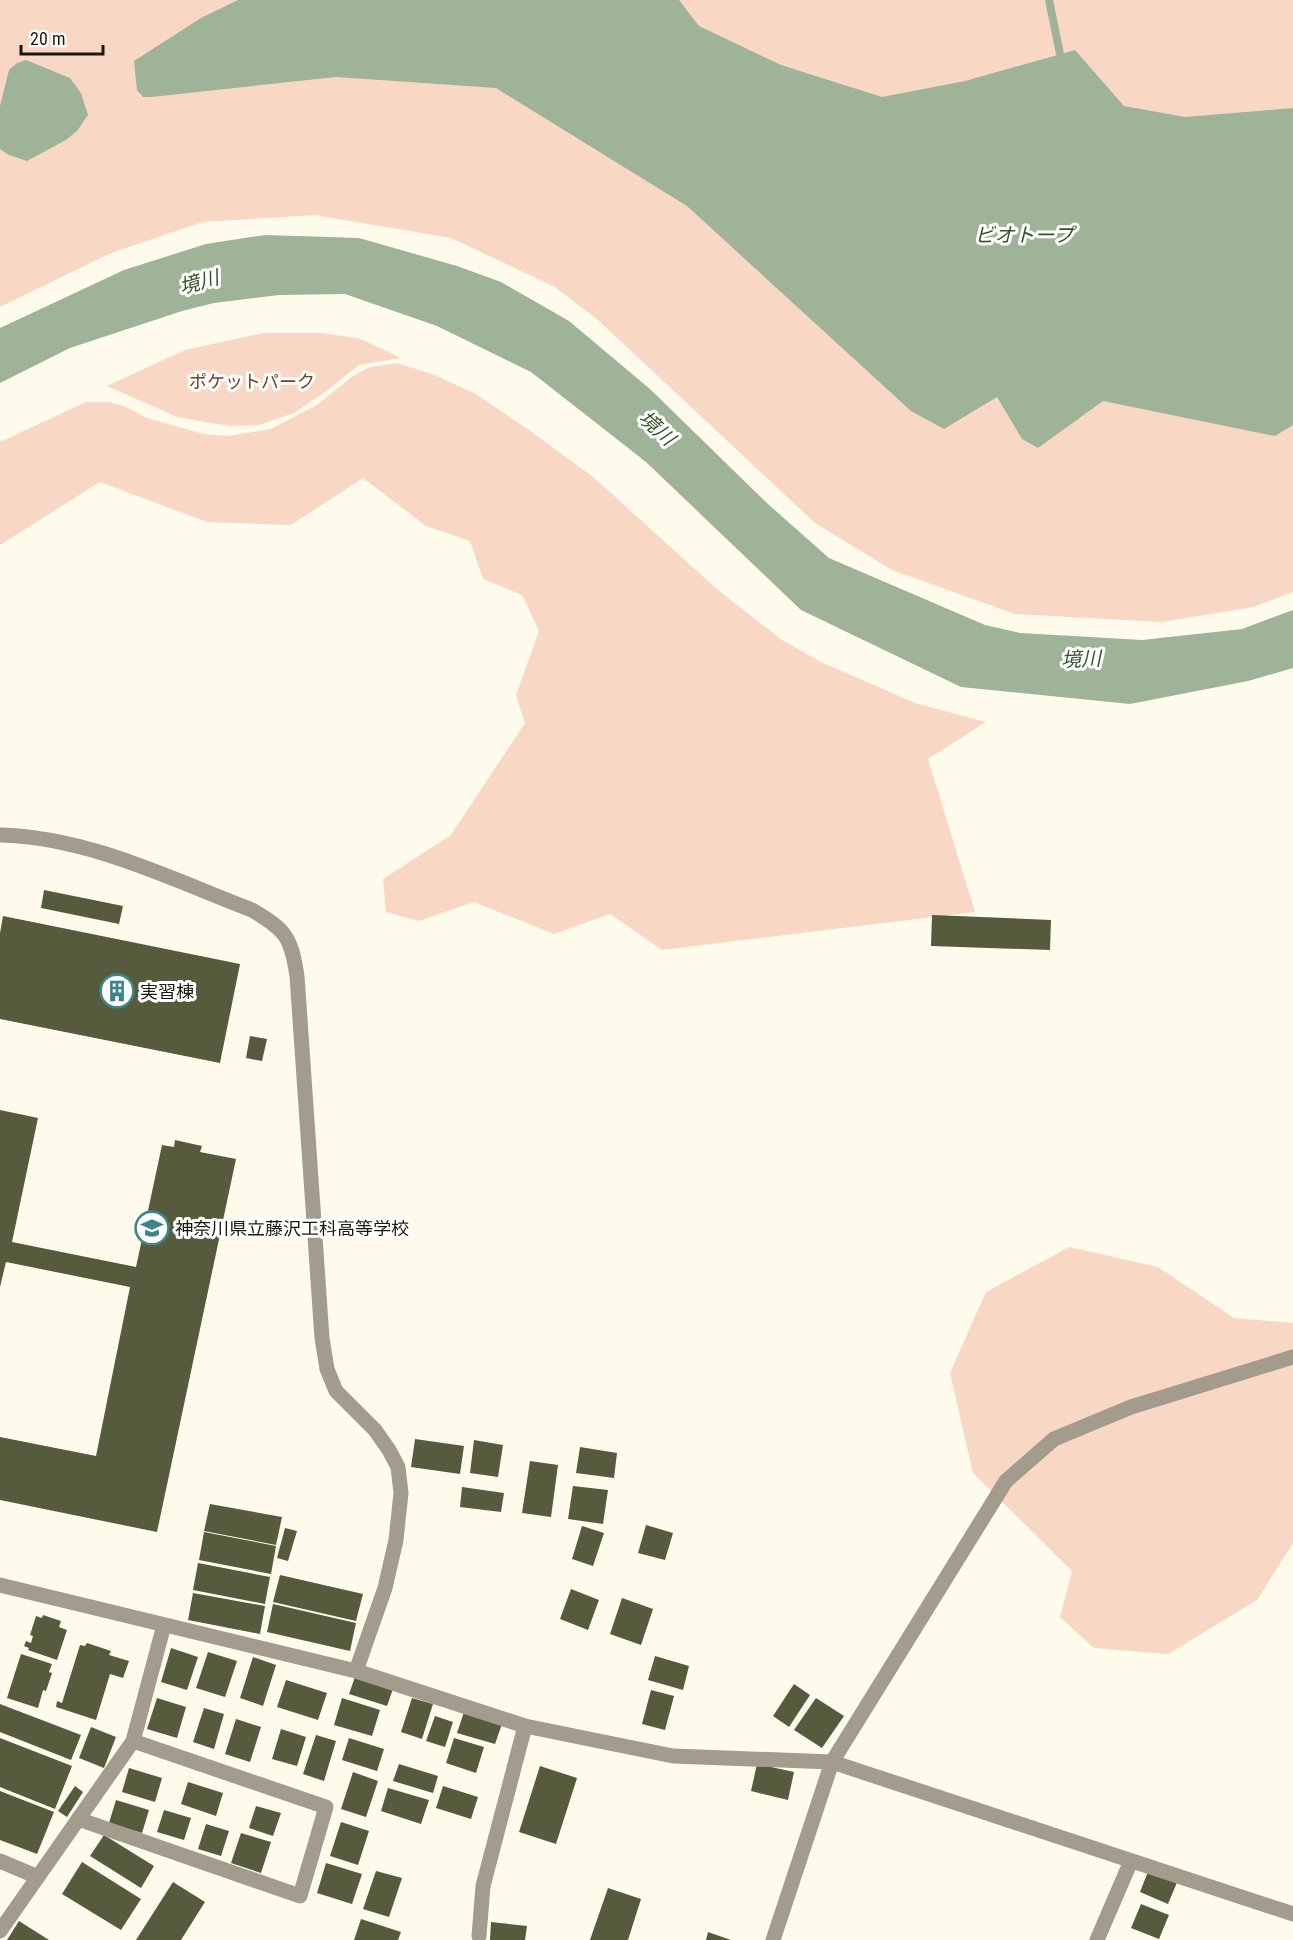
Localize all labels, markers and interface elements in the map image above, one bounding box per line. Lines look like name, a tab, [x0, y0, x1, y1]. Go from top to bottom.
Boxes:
scale bar	[21, 18, 104, 56]
text: 20 m	[30, 28, 65, 49]
water label: ビオトープ	[975, 223, 1077, 247]
water label: 境川	[177, 265, 223, 299]
park label: ポケットパーク	[189, 371, 315, 392]
water label: 境川	[634, 406, 681, 452]
water label: 境川	[1061, 646, 1103, 672]
building icon: 実習棟	[99, 973, 135, 1009]
place label: 実習棟	[140, 981, 194, 1002]
school or university icon: 神奈川県立藤沢工科高等学校	[134, 1210, 170, 1246]
place label: 神奈川県立藤沢工科高等学校	[175, 1218, 409, 1239]

